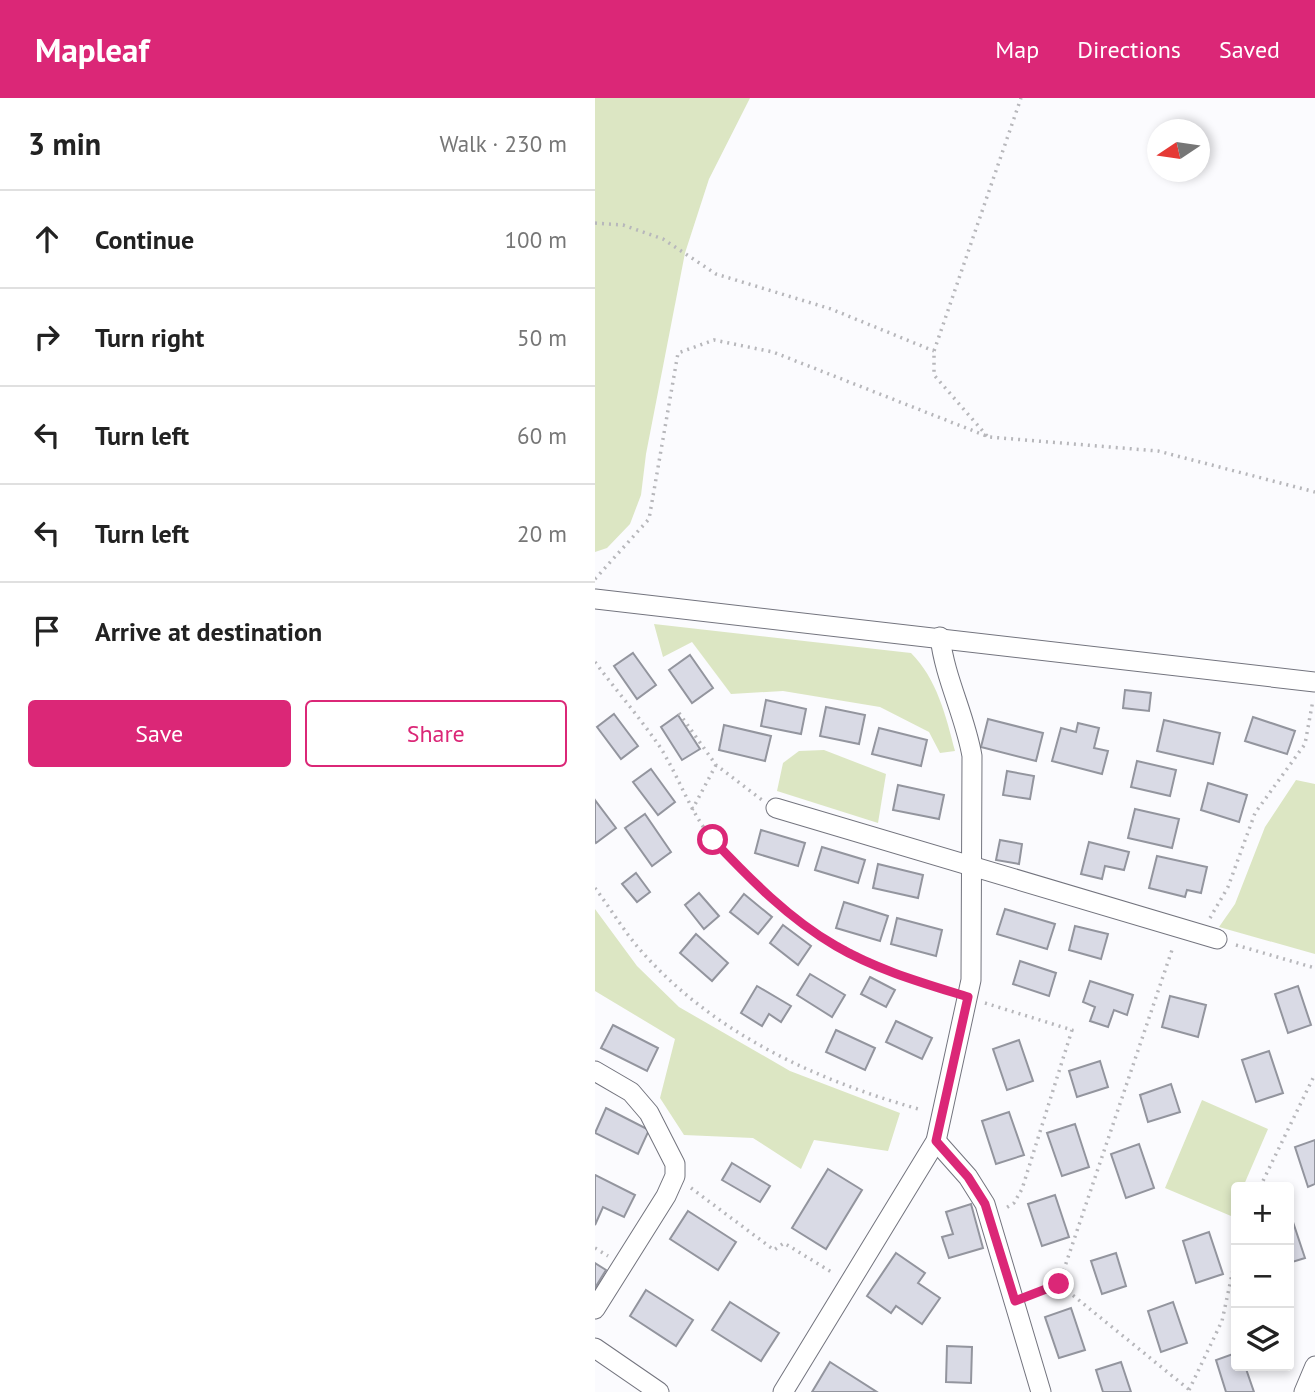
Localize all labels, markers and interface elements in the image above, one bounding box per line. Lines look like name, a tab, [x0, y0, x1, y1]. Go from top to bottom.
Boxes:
text: Mapleaf	[35, 28, 149, 71]
text: Map	[995, 34, 1039, 65]
text: Directions	[1077, 34, 1181, 65]
text: Saved	[1219, 34, 1280, 65]
north arrow	[1147, 119, 1210, 182]
text: 3 min	[28, 124, 101, 163]
text: Walk · 230 m	[440, 129, 567, 158]
icon: ahead	[28, 220, 66, 258]
text: Continue	[95, 223, 194, 256]
text: 100 m	[505, 225, 567, 254]
icon: right	[28, 318, 66, 356]
text: Turn right	[95, 321, 204, 354]
text: 50 m	[517, 323, 567, 352]
icon: left	[28, 416, 66, 454]
text: Turn left	[95, 419, 189, 452]
text: 60 m	[517, 421, 567, 450]
icon: left	[28, 514, 66, 552]
text: Turn left	[95, 517, 189, 550]
text: 20 m	[517, 519, 567, 548]
icon: arrive	[28, 612, 66, 650]
text: Arrive at destination	[95, 615, 322, 648]
button: Save	[28, 700, 291, 767]
button: Share	[305, 700, 567, 767]
route start	[697, 824, 728, 855]
map controls	[1231, 1182, 1294, 1371]
button: +	[1231, 1182, 1294, 1245]
button: −	[1231, 1245, 1294, 1308]
route end	[1043, 1268, 1074, 1299]
button: layers	[1231, 1308, 1294, 1371]

